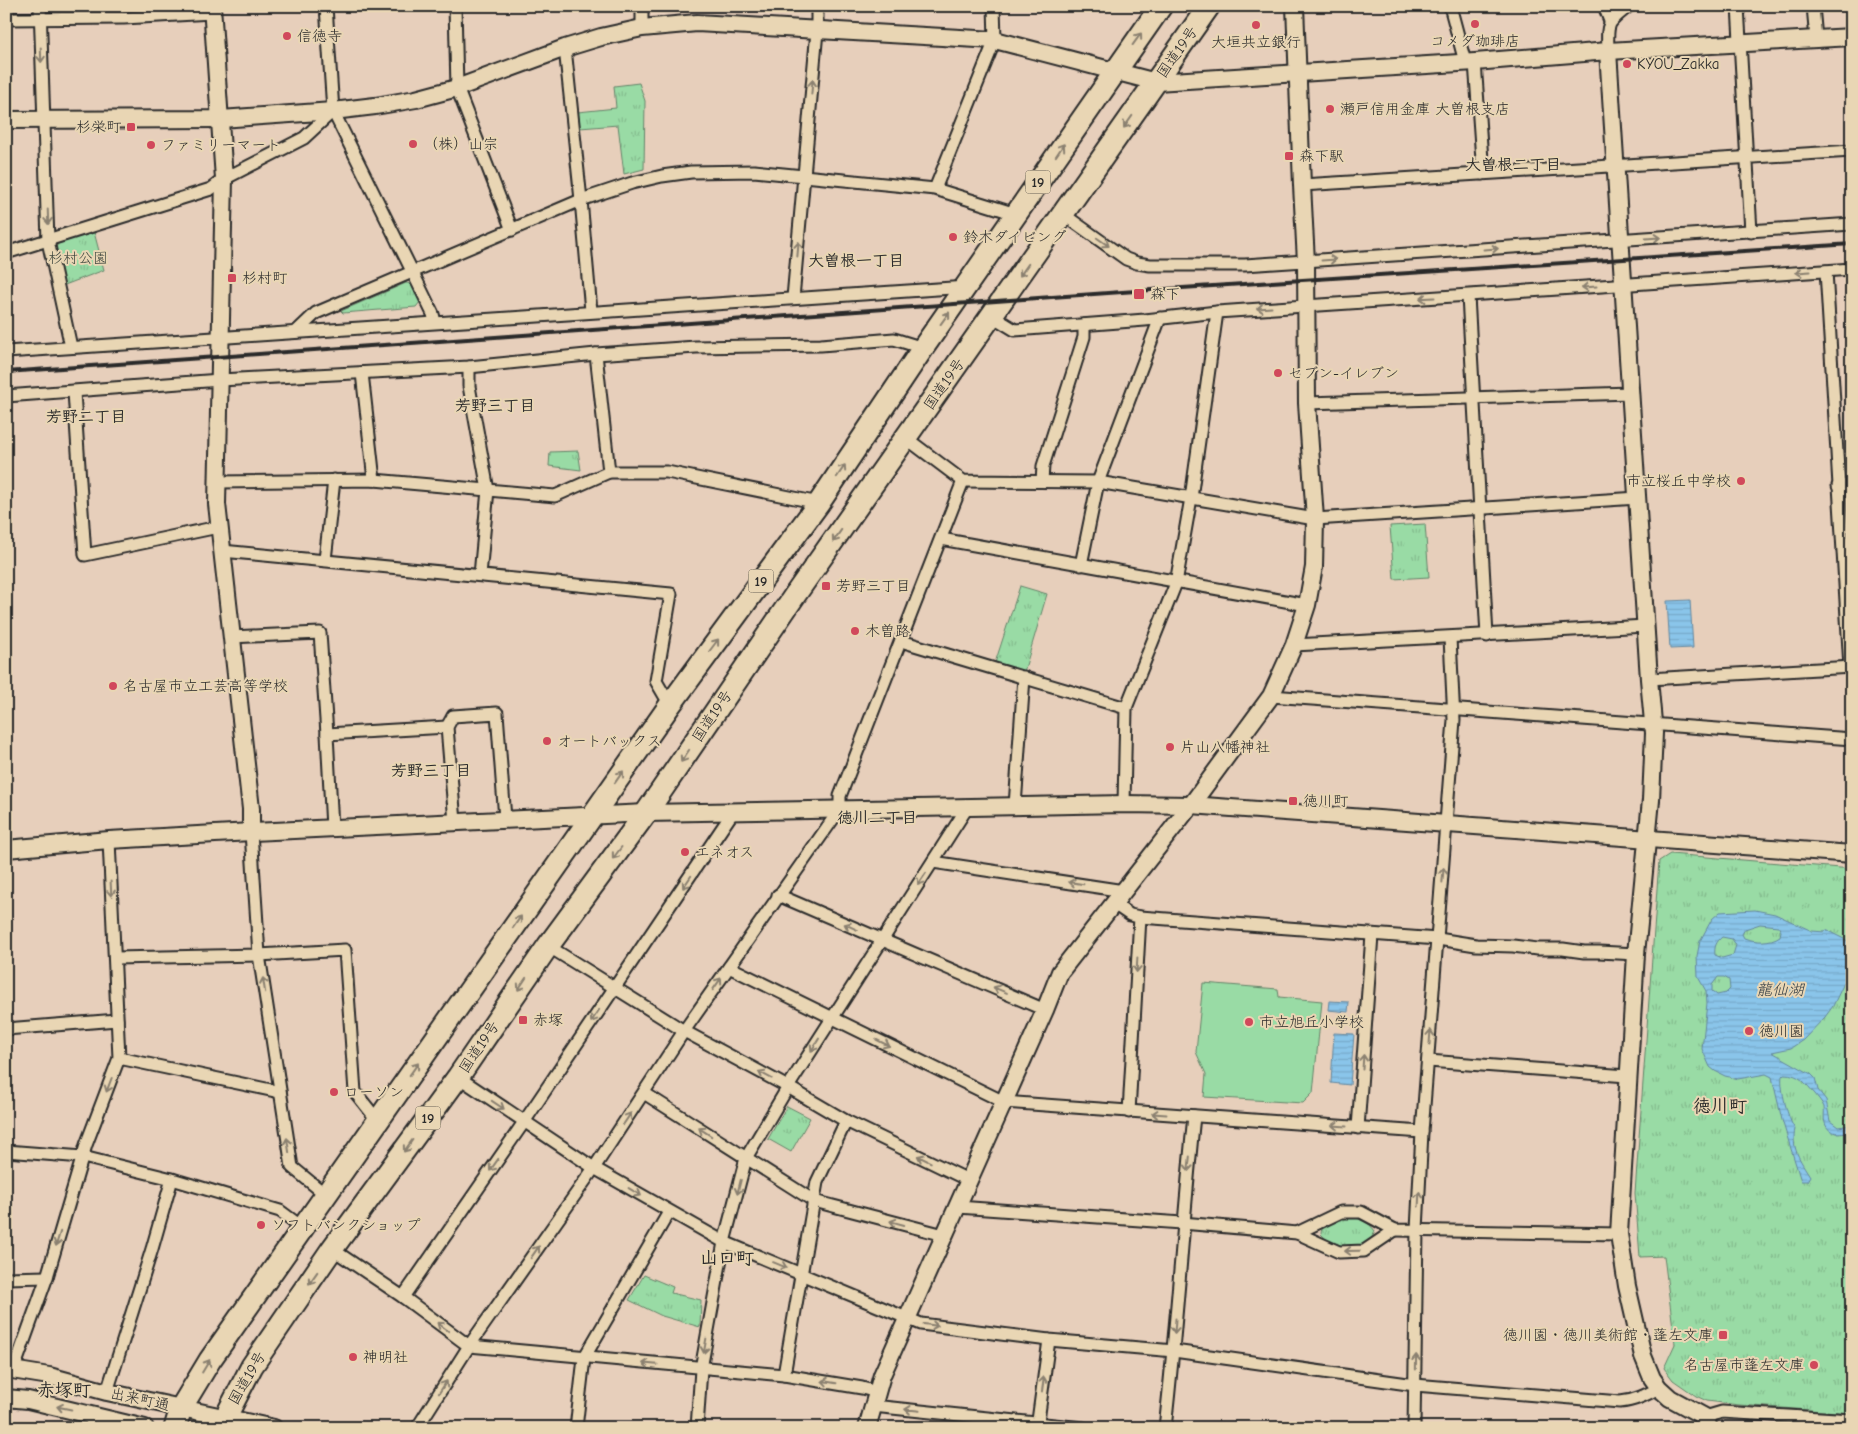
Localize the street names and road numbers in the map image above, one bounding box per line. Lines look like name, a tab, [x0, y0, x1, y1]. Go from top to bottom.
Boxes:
street label: 国道19号	[1153, 23, 1201, 81]
road number: 19	[1026, 170, 1050, 193]
street label: 国道19号	[920, 355, 968, 413]
road number: 19	[748, 570, 774, 592]
street label: 国道19号	[688, 687, 736, 745]
street label: 国道19号	[455, 1018, 503, 1076]
road number: 19	[416, 1106, 440, 1130]
street label: 国道19号	[224, 1348, 270, 1408]
street label: 出来町通	[109, 1384, 171, 1414]

